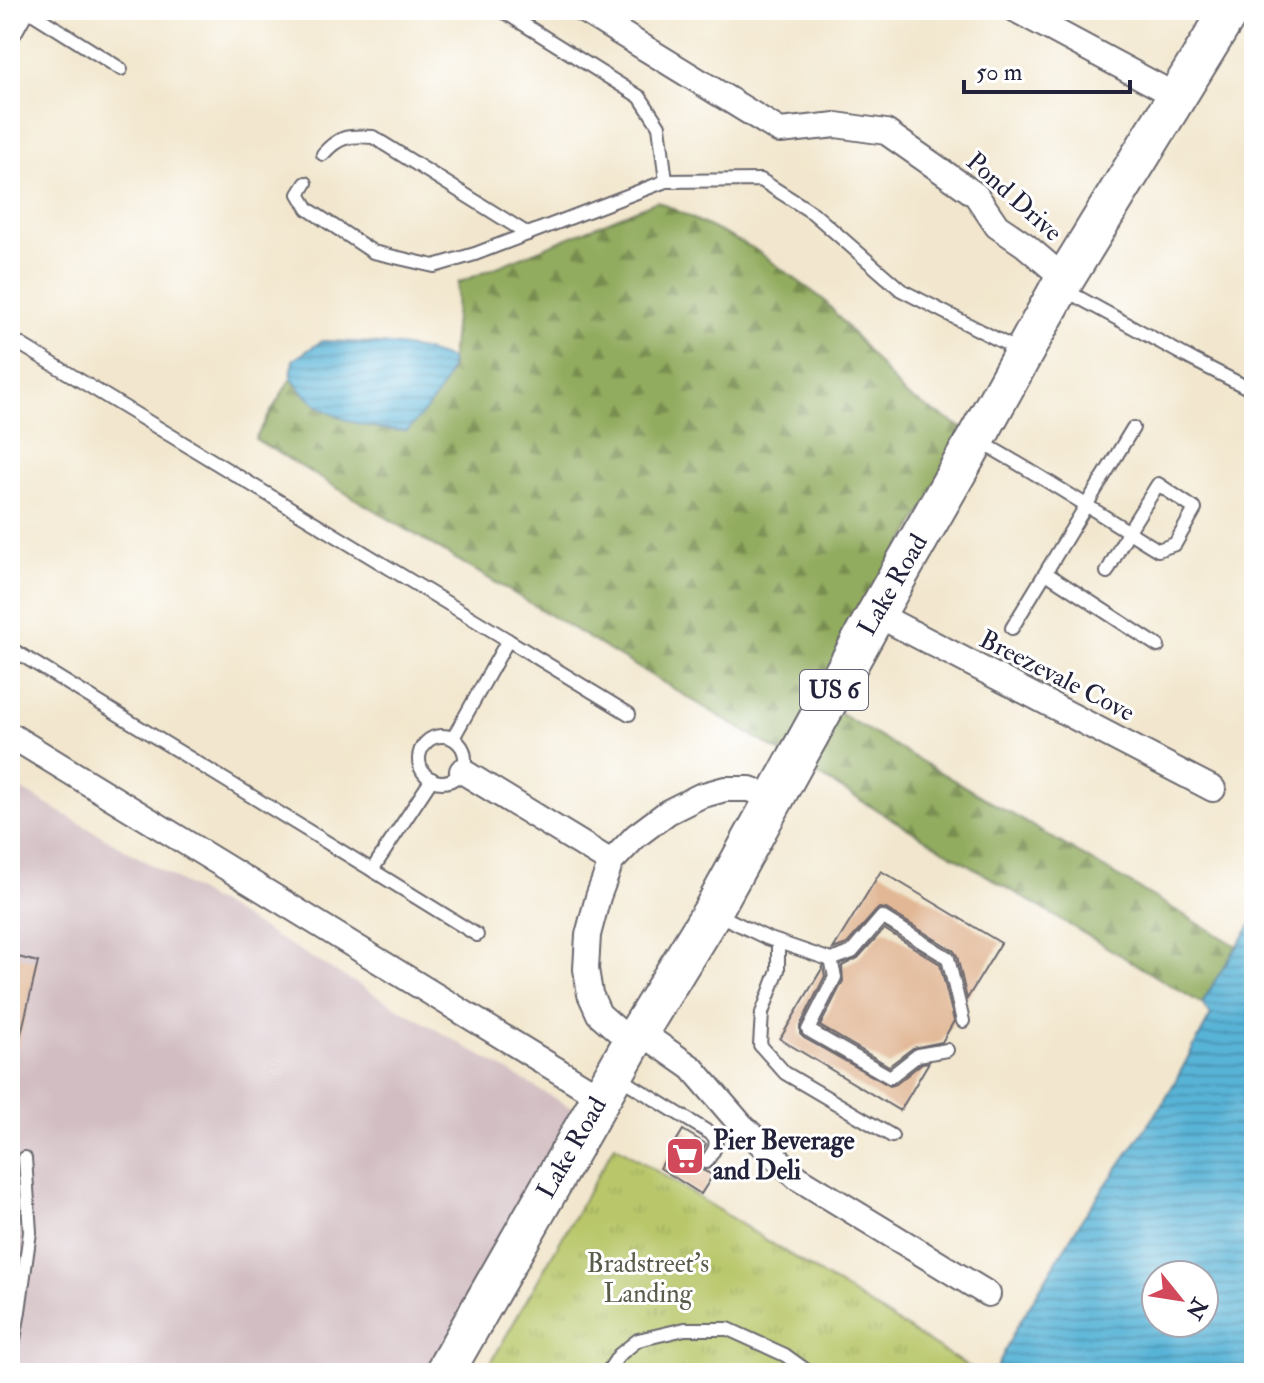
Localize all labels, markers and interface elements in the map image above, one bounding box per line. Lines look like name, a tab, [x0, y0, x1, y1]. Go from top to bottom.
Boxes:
scale bar	[964, 44, 1130, 94]
text: 50 m	[976, 57, 1023, 88]
street label: Pond Drive	[959, 146, 1069, 248]
street label: Lake Road	[851, 528, 935, 642]
street label: Breezevale Cove	[974, 623, 1140, 729]
road number: US 6	[800, 670, 868, 710]
street label: Lake Road	[530, 1091, 614, 1205]
place label: Pier Beverage and Deli	[713, 1125, 855, 1187]
supermarket icon: Pier Beverage and Deli	[664, 1135, 706, 1177]
park label: Bradstreet's Landing	[587, 1248, 709, 1310]
north arrow	[1140, 1259, 1220, 1339]
text: N	[1179, 1292, 1214, 1324]

